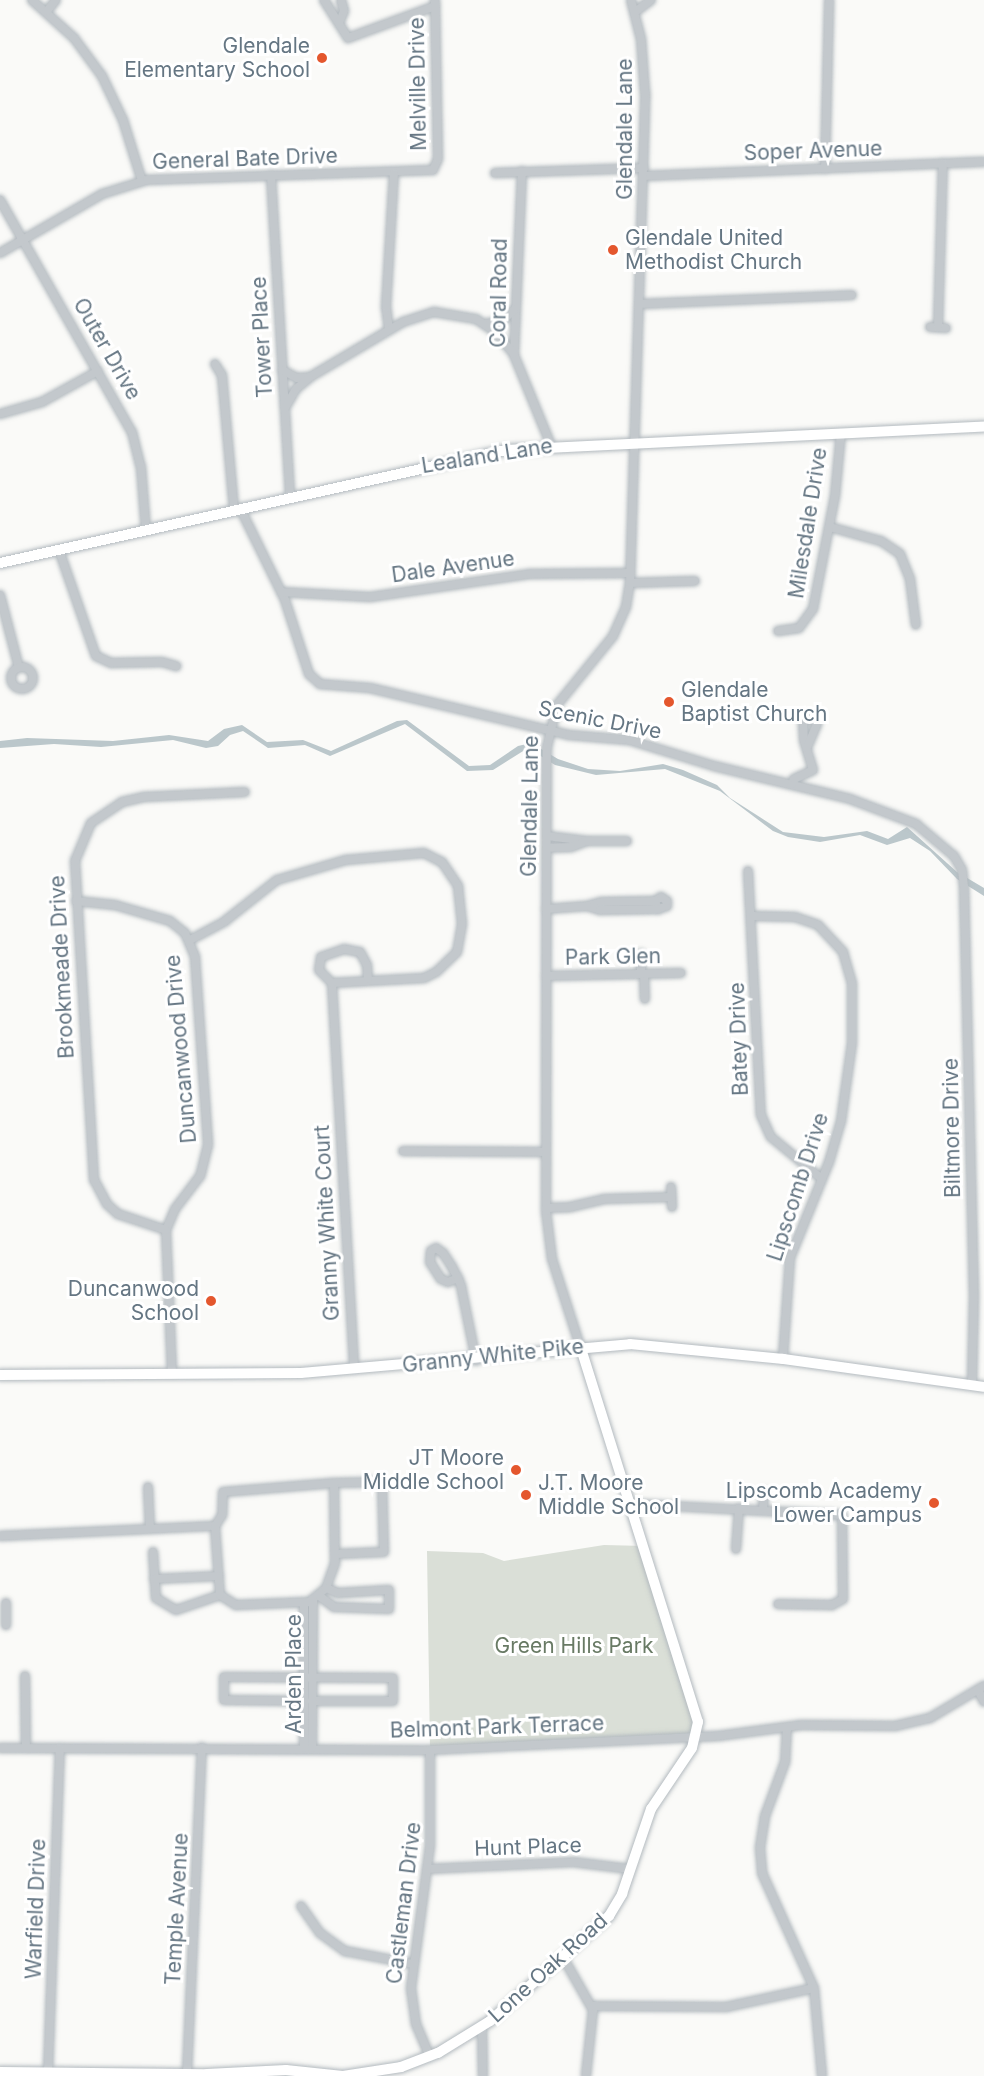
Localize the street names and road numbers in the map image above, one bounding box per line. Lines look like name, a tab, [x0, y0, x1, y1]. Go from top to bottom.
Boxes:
street label: Melville Drive	[404, 17, 432, 151]
street label: Glendale Lane	[612, 58, 638, 200]
street label: Soper Avenue	[743, 136, 883, 166]
street label: General Bate Drive	[152, 143, 338, 175]
street label: Coral Road	[485, 238, 513, 348]
street label: Tower Place	[246, 276, 278, 398]
street label: Outer Drive	[68, 294, 146, 404]
street label: Lealand Lane	[420, 433, 554, 479]
street label: Milesdale Drive	[784, 446, 832, 600]
street label: Dale Avenue	[390, 546, 516, 588]
street label: Scenic Drive	[536, 696, 664, 744]
street label: Glendale Lane	[516, 735, 544, 877]
street label: Brookmeade Drive	[45, 875, 79, 1059]
street label: Park Glen	[565, 944, 661, 970]
street label: Duncanwood Drive	[160, 954, 202, 1144]
street label: Batey Drive	[724, 982, 754, 1096]
street label: Biltmore Drive	[938, 1058, 966, 1198]
street label: Lipscomb Drive	[762, 1110, 834, 1264]
street label: Granny White Court	[309, 1124, 345, 1322]
street label: Granny White Pike	[401, 1334, 585, 1378]
street label: Arden Place	[281, 1614, 307, 1734]
street label: Belmont Park Terrace	[389, 1711, 605, 1743]
street label: Castleman Drive	[382, 1821, 426, 1985]
street label: Temple Avenue	[160, 1832, 194, 1986]
street label: Hunt Place	[474, 1833, 582, 1861]
street label: Warfield Drive	[21, 1838, 51, 1980]
street label: Lone Oak Road	[483, 1908, 613, 2028]

